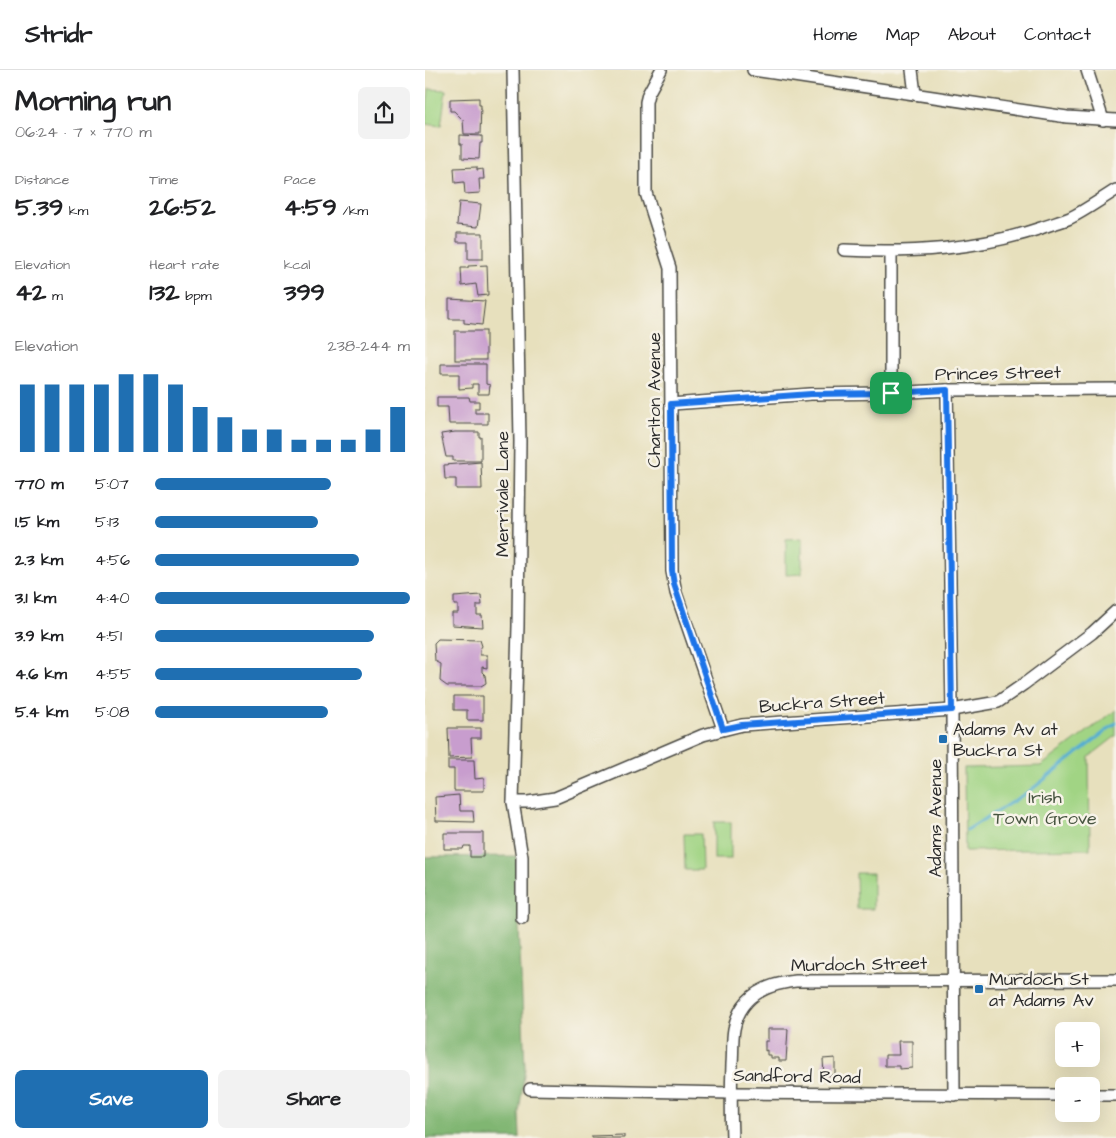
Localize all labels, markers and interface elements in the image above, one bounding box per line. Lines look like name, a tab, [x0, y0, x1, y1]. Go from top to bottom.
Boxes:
text: Stridr	[25, 18, 93, 52]
text: Home	[813, 22, 858, 47]
text: Map	[886, 22, 920, 47]
text: About	[948, 22, 996, 47]
text: Contact	[1024, 22, 1091, 47]
text: Morning run	[15, 82, 171, 121]
button: share	[358, 87, 410, 139]
text: 06:24 · 7 × 770 m	[15, 121, 152, 143]
text: Distance	[15, 170, 69, 190]
text: Time	[149, 170, 179, 190]
text: Pace	[284, 170, 316, 190]
text: 5.39	[15, 190, 63, 225]
text: 26:52	[149, 190, 216, 225]
text: 4:59	[284, 190, 337, 225]
text: km	[63, 201, 88, 221]
text: /km	[337, 201, 368, 221]
text: Elevation	[15, 255, 70, 275]
text: Heart rate	[149, 255, 220, 275]
text: kcal	[284, 255, 310, 275]
text: 42	[15, 275, 46, 310]
text: 132	[149, 275, 180, 310]
text: 399	[284, 275, 325, 310]
text: m	[46, 286, 63, 306]
text: bpm	[180, 286, 212, 306]
street label: Charlton Avenue	[642, 332, 667, 468]
text: Elevation	[15, 335, 78, 357]
text: 238–244 m	[328, 335, 410, 357]
street label: Princes Street	[935, 360, 1062, 387]
pin	[870, 372, 912, 414]
icon: arrive	[877, 379, 905, 407]
street label: Merrivale Lane	[490, 431, 515, 557]
text: 770 m	[15, 473, 64, 495]
text: 5:07	[95, 473, 129, 495]
text: 1.5 km	[15, 511, 59, 533]
text: 5:13	[95, 511, 119, 533]
text: 2.3 km	[15, 549, 63, 571]
text: 4:56	[95, 549, 130, 571]
text: 3.1 km	[15, 587, 56, 609]
text: 4:40	[95, 587, 130, 609]
text: 3.9 km	[15, 625, 63, 647]
text: 4:51	[95, 625, 122, 647]
text: 4.6 km	[15, 663, 67, 685]
text: 4:55	[95, 663, 131, 685]
street label: Buckra Street	[758, 686, 887, 719]
text: 5.4 km	[15, 701, 68, 723]
text: 5:08	[95, 701, 129, 723]
place label: Adams Av at Buckra St	[953, 717, 1058, 763]
marker: Adams Av at Buckra St	[937, 733, 949, 745]
street label: Adams Avenue	[923, 758, 948, 877]
park label: Irish Town Grove	[993, 785, 1097, 831]
street label: Murdoch Street	[791, 951, 928, 978]
place label: Murdoch St at Adams Av	[989, 967, 1094, 1013]
marker: Murdoch St at Adams Av	[973, 983, 985, 995]
map controls	[1055, 1022, 1100, 1122]
button: +	[1055, 1022, 1100, 1067]
street label: Sandford Road	[733, 1063, 861, 1090]
button: Save	[15, 1070, 208, 1128]
button: Share	[218, 1070, 410, 1128]
button: −	[1055, 1077, 1100, 1122]

